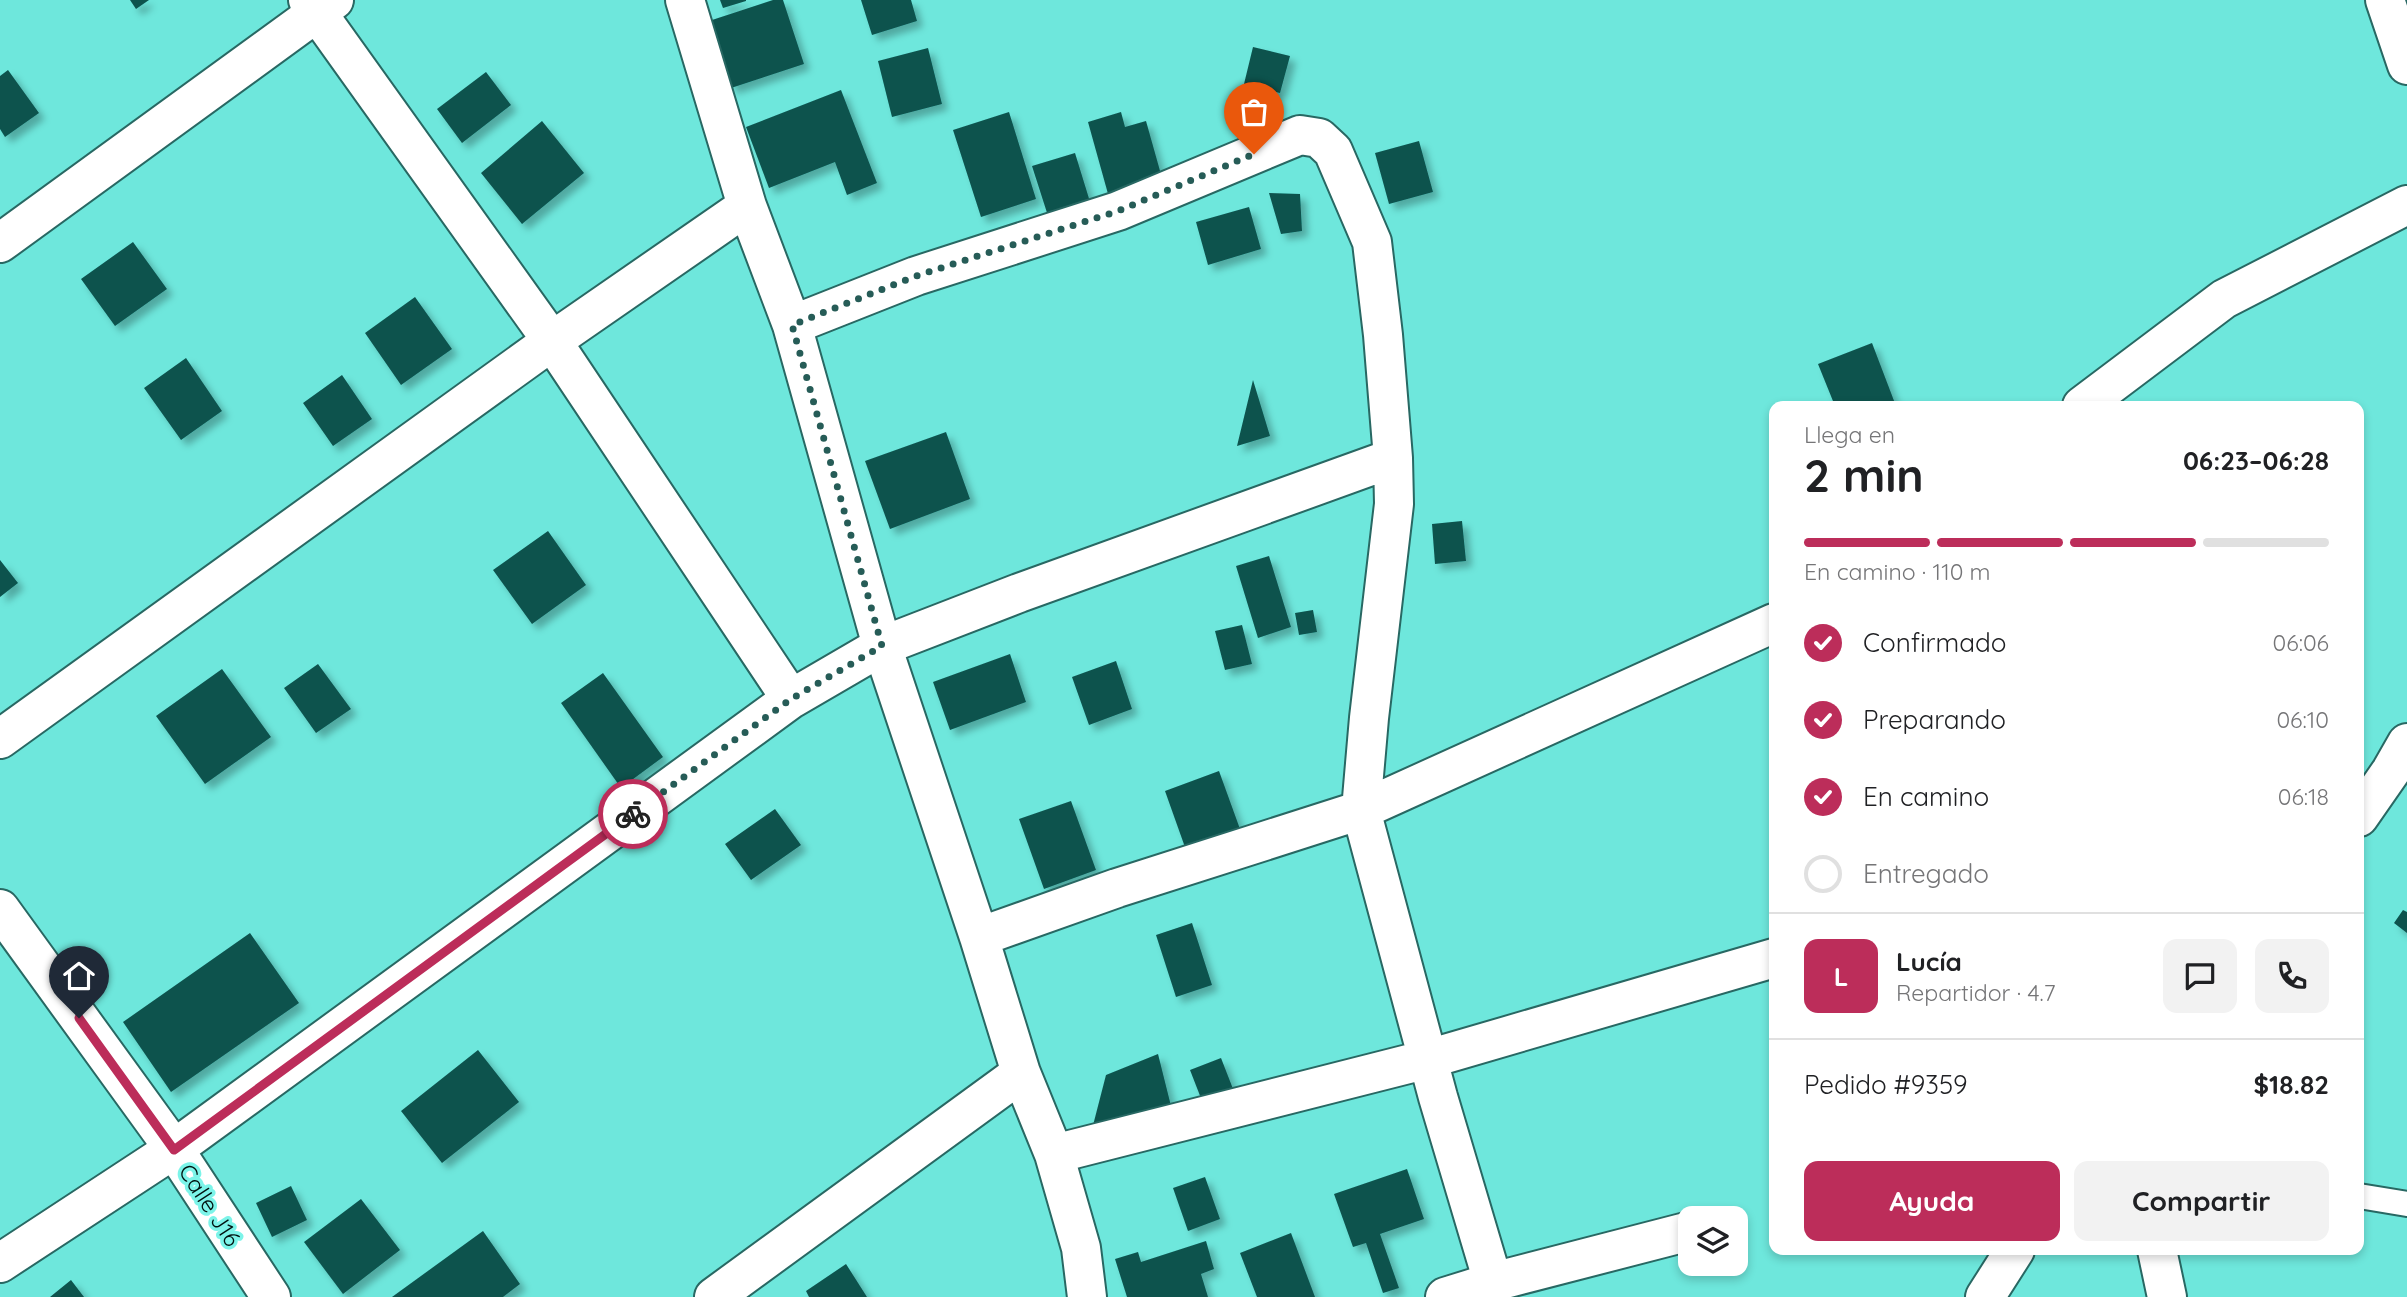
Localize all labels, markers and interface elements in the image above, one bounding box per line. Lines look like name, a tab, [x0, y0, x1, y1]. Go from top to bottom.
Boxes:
pin	[1224, 82, 1284, 154]
icon: bag	[1235, 93, 1273, 131]
text: Llega en	[1804, 420, 1895, 449]
text: 06:23–06:28	[2183, 444, 2329, 477]
text: 2 min	[1804, 446, 1924, 504]
text: En camino · 110 m	[1804, 557, 1991, 586]
icon: check	[1804, 624, 1842, 662]
text: Confirmado	[1863, 626, 2007, 659]
text: 06:06	[2273, 628, 2329, 657]
icon: check	[1804, 701, 1842, 739]
text: Preparando	[1863, 703, 2006, 736]
text: 06:10	[2276, 705, 2329, 734]
icon: check	[1804, 778, 1842, 816]
courier	[598, 779, 668, 849]
text: En camino	[1863, 780, 1989, 813]
text: 06:18	[2278, 782, 2329, 811]
icon: bike	[614, 795, 652, 833]
text: Entregado	[1863, 857, 1989, 890]
button: chat	[2163, 939, 2237, 1013]
button: phone	[2255, 939, 2329, 1013]
text: Lucía	[1896, 945, 1962, 978]
pin	[49, 946, 109, 1018]
icon: home	[60, 957, 98, 995]
text: L	[1834, 960, 1848, 993]
text: Repartidor · 4.7	[1896, 978, 2056, 1007]
text: Pedido #9359	[1804, 1068, 1968, 1101]
text: $18.82	[2254, 1068, 2329, 1101]
street label: Calle J16	[173, 1158, 247, 1252]
button: Ayuda	[1804, 1161, 2060, 1241]
button: Compartir	[2074, 1161, 2329, 1241]
map controls	[1678, 1206, 1748, 1276]
button: layers	[1678, 1206, 1748, 1276]

